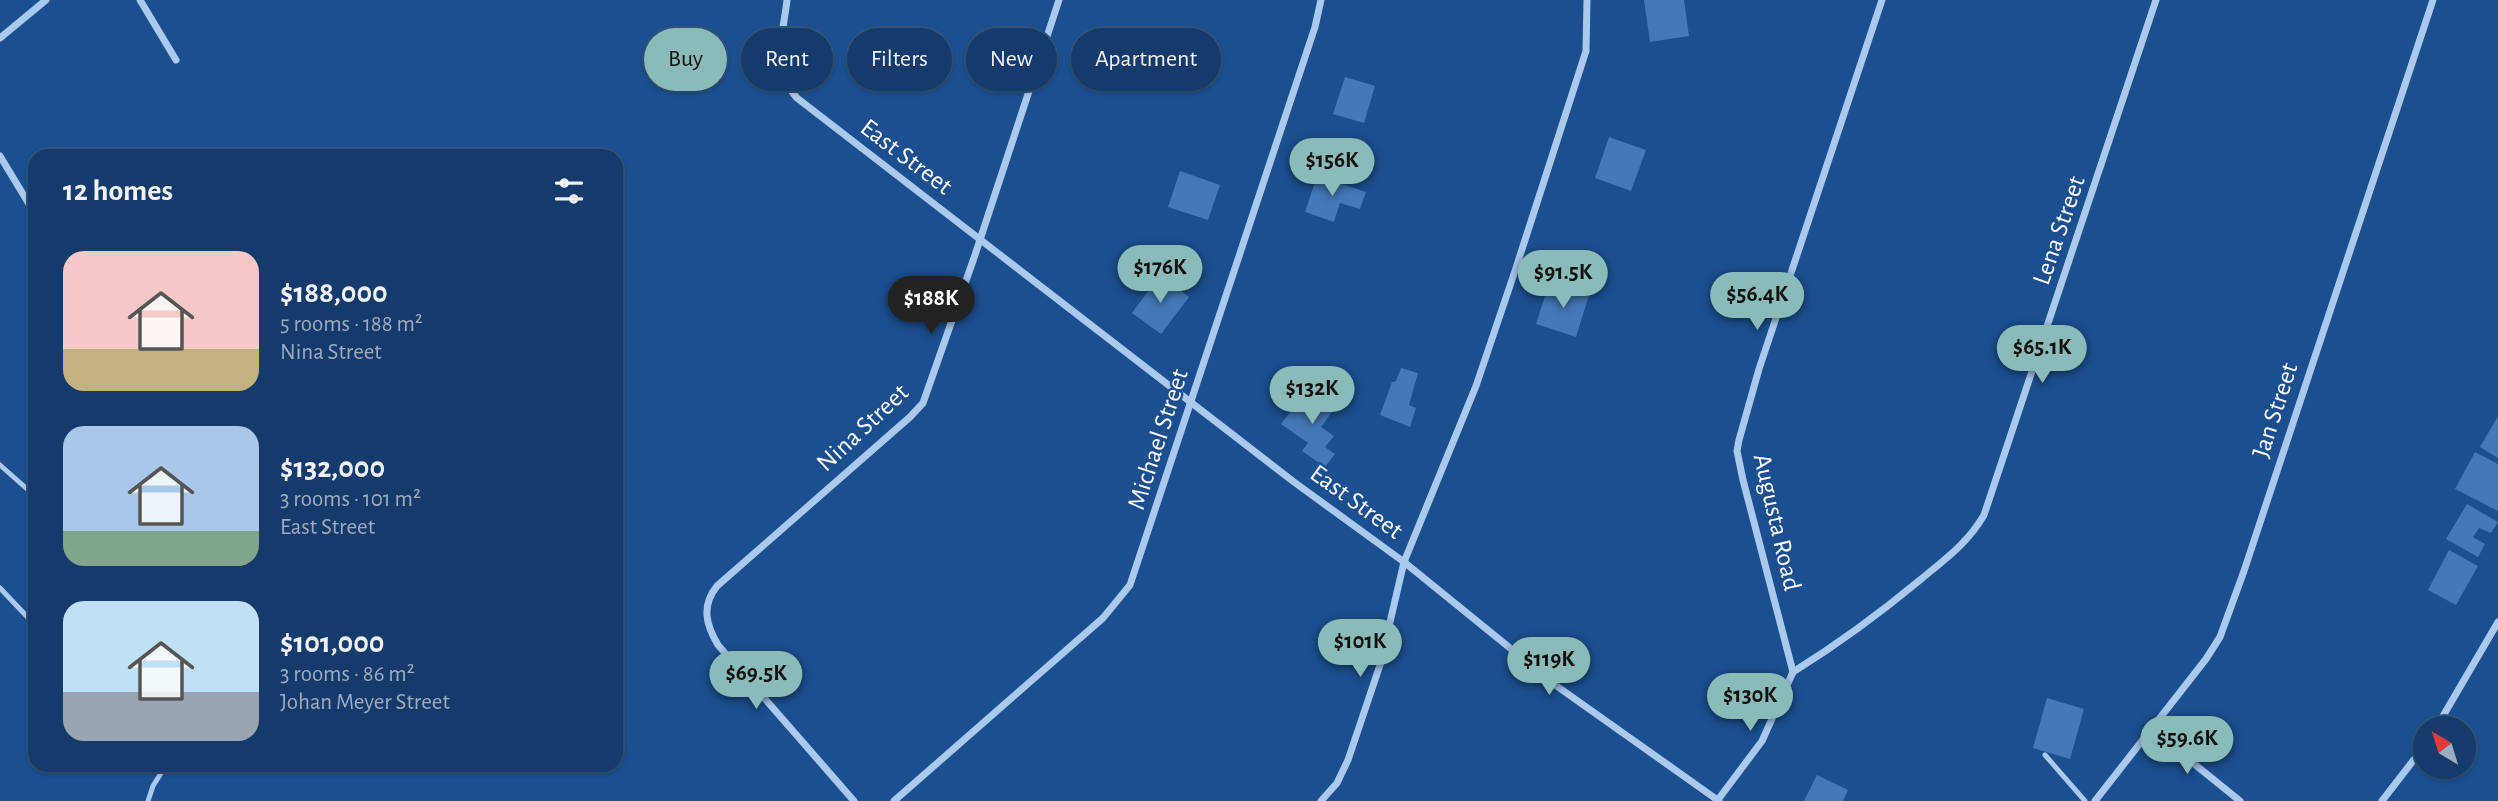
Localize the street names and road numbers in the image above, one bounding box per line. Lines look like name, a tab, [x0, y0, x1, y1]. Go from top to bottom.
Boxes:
street label: East Street	[856, 114, 957, 200]
street label: Lena Street	[2028, 172, 2090, 288]
street label: Jan Street	[2247, 360, 2302, 461]
street label: Michael Street	[1123, 366, 1193, 513]
street label: Nina Street	[812, 379, 914, 476]
street label: Augusta Road	[1749, 451, 1805, 593]
street label: East Street	[1305, 460, 1408, 544]

